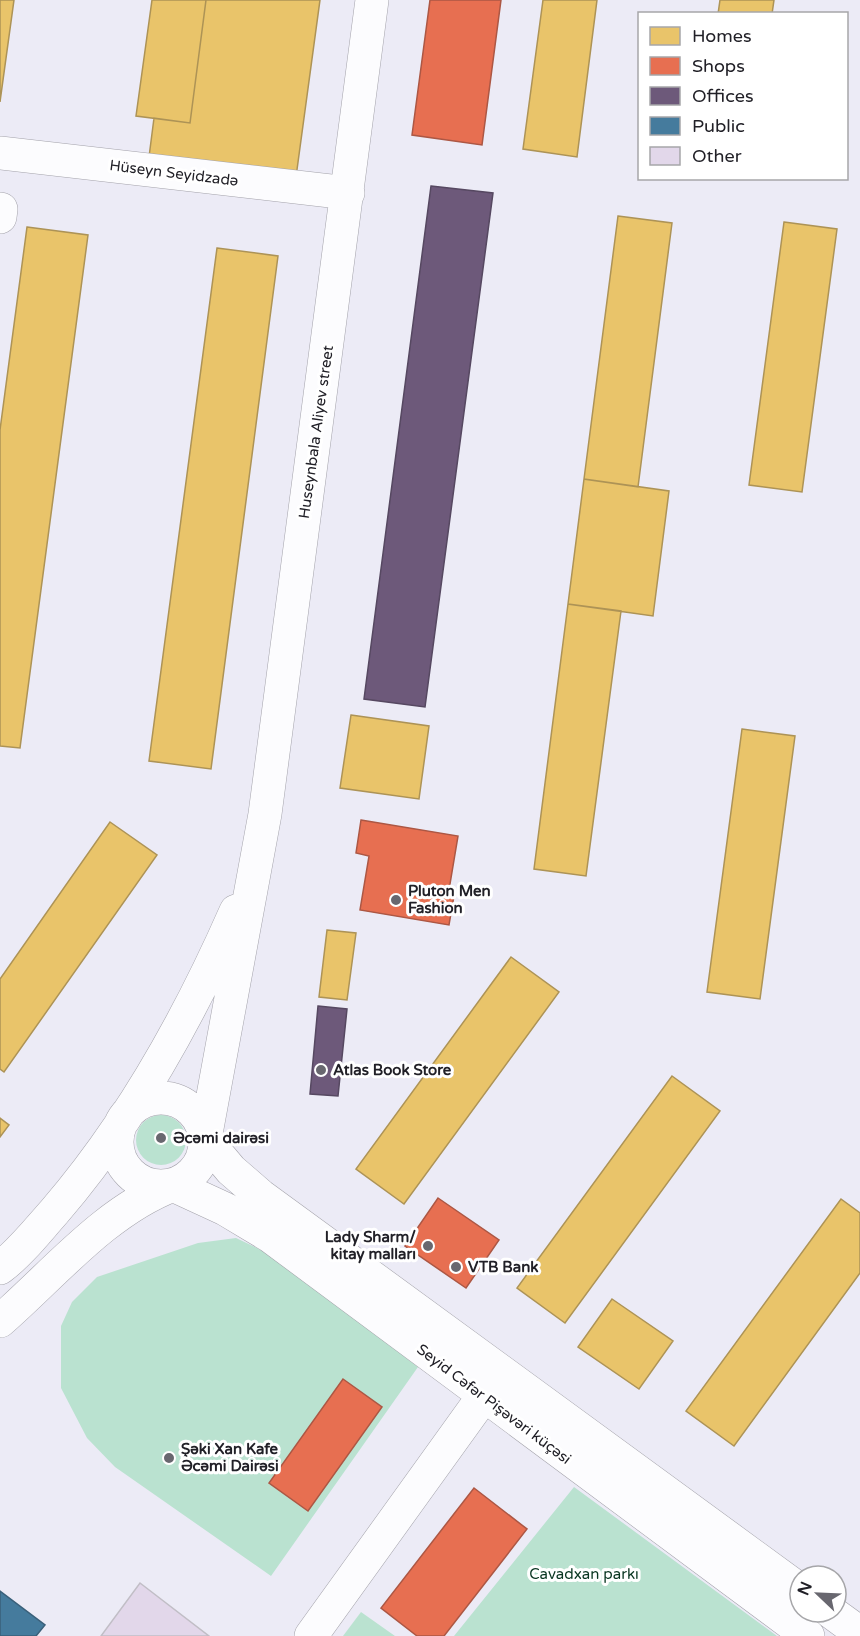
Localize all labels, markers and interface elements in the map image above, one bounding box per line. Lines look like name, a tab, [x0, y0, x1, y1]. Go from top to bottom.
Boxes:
legend	[638, 12, 848, 180]
text: Homes	[692, 25, 752, 47]
text: Shops	[692, 55, 745, 77]
text: Offices	[692, 85, 754, 107]
text: Public	[692, 115, 745, 137]
text: Other	[692, 145, 742, 167]
street label: Hüseyn Seyidzadə	[109, 156, 239, 190]
street label: Huseynbala Aliyev street	[295, 344, 337, 520]
place label: Pluton Men Fashion	[408, 882, 491, 917]
marker: Pluton Men Fashion	[389, 893, 403, 907]
place label: Atlas Book Store	[333, 1061, 452, 1079]
marker: Atlas Book Store	[314, 1063, 328, 1077]
place label: Əcəmi dairəsi	[173, 1129, 269, 1147]
marker: Əcəmi dairəsi	[154, 1131, 168, 1145]
place label: Lady Sharm/ kitay malları	[325, 1228, 416, 1264]
marker: Lady Sharm/ kitay malları	[421, 1239, 435, 1253]
place label: VTB Bank	[468, 1258, 538, 1276]
marker: VTB Bank	[449, 1260, 463, 1274]
street label: Seyid Cəfər Pişəvəri küçəsi	[413, 1340, 575, 1468]
place label: Şəki Xan Kafe Əcəmi Dairəsi	[181, 1440, 279, 1475]
marker: Şəki Xan Kafe Əcəmi Dairəsi	[162, 1451, 176, 1465]
north arrow	[788, 1564, 848, 1624]
park label: Cavadxan parkı	[529, 1565, 639, 1583]
text: N	[793, 1579, 817, 1598]

